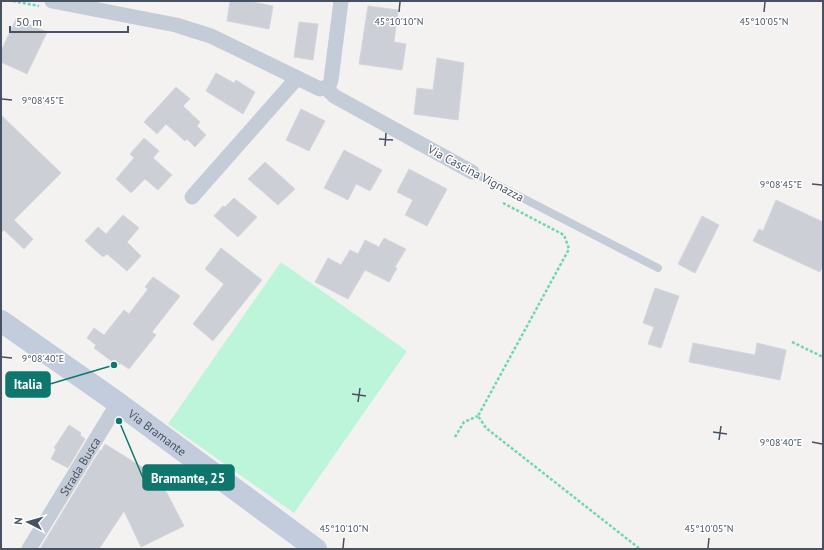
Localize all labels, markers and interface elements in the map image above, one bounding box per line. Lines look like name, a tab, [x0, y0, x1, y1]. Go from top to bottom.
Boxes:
scale bar	[10, 8, 128, 34]
text: 50 m	[16, 14, 42, 29]
text: 45°10'10"N	[374, 15, 424, 28]
text: 45°10'05"N	[739, 15, 789, 28]
text: 9°08'45"E	[22, 94, 64, 107]
street label: Via Cascina Vignazza	[425, 141, 527, 205]
text: 9°08'45"E	[760, 178, 802, 191]
text: 9°08'40"E	[22, 352, 64, 365]
callout: Italia	[6, 372, 50, 397]
text: Italia	[14, 376, 42, 393]
street label: Via Bramante	[125, 405, 190, 459]
street label: Strada Busca	[56, 434, 103, 498]
text: 9°08'40"E	[760, 436, 802, 449]
callout: Bramante, 25	[143, 465, 234, 490]
text: Bramante, 25	[151, 470, 225, 487]
north arrow	[8, 502, 48, 542]
text: N	[11, 517, 25, 525]
text: 45°10'10"N	[319, 522, 369, 535]
text: 45°10'05"N	[684, 522, 734, 535]

